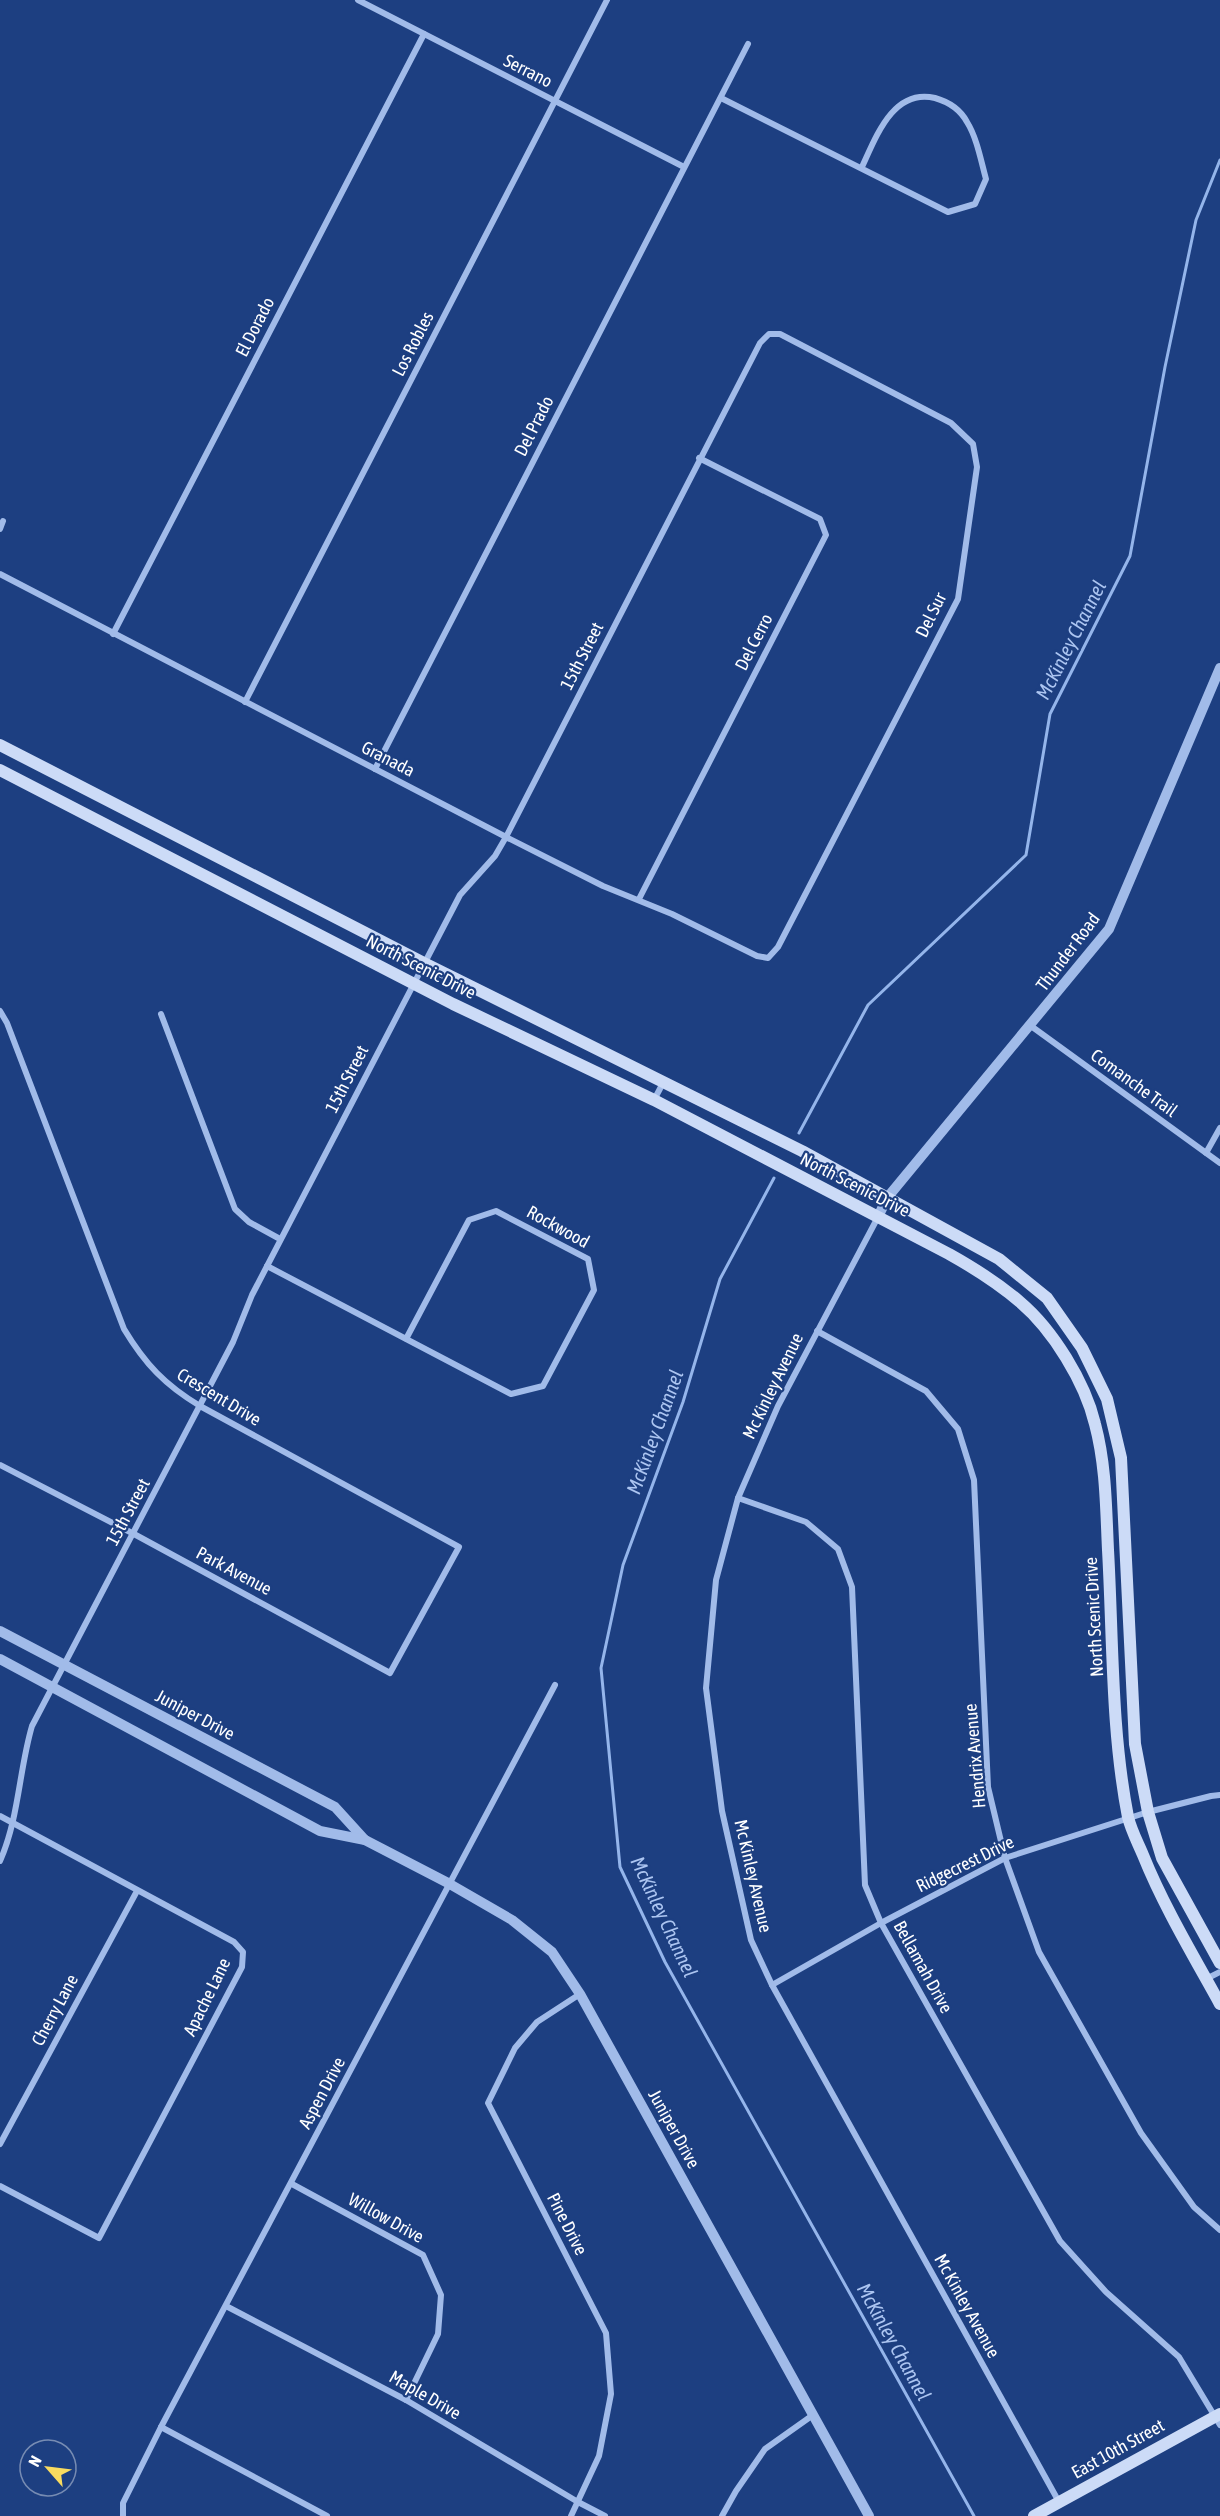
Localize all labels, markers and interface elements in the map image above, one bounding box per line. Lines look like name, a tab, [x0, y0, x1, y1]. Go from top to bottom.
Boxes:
street label: Serrano	[500, 49, 556, 92]
street label: El Dorado	[231, 294, 278, 360]
street label: Los Robles	[387, 308, 438, 379]
street label: Del Prado	[510, 392, 558, 459]
water label: McKinley Channel	[1031, 576, 1110, 703]
street label: Del Sur	[911, 588, 951, 641]
street label: Del Cerro	[730, 610, 777, 674]
street label: 15th Street	[556, 619, 607, 693]
street label: Granada	[358, 736, 418, 781]
street label: Thunder Road	[1031, 908, 1104, 995]
street label: North Scenic Drive	[363, 930, 479, 1003]
street label: 15th Street	[321, 1042, 372, 1116]
street label: Comanche Trail	[1087, 1044, 1182, 1121]
street label: North Scenic Drive	[797, 1148, 913, 1221]
street label: Rockwood	[523, 1201, 593, 1252]
street label: Mc Kinley Avenue	[738, 1329, 807, 1442]
street label: Crescent Drive	[174, 1363, 265, 1430]
water label: McKinley Channel	[621, 1367, 688, 1497]
street label: 15th Street	[101, 1475, 154, 1549]
street label: Park Avenue	[193, 1542, 276, 1599]
street label: North Scenic Drive	[1080, 1557, 1107, 1677]
street label: Juniper Drive	[152, 1685, 238, 1744]
street label: Hendrix Avenue	[959, 1703, 990, 1809]
street label: Mc Kinley Avenue	[730, 1817, 777, 1934]
street label: Ridgecrest Drive	[912, 1831, 1017, 1896]
water label: McKinley Channel	[626, 1853, 702, 1981]
street label: Bellamah Drive	[890, 1917, 957, 2016]
street label: Apache Lane	[179, 1954, 234, 2039]
street label: Cherry Lane	[27, 1971, 82, 2049]
street label: Aspen Drive	[294, 2053, 349, 2132]
street label: Juniper Drive	[644, 2086, 705, 2172]
street label: Willow Drive	[345, 2188, 428, 2247]
street label: Pine Drive	[543, 2189, 592, 2258]
street label: Mc Kinley Avenue	[930, 2250, 1005, 2361]
water label: McKinley Channel	[853, 2279, 936, 2404]
street label: Maple Drive	[386, 2366, 465, 2423]
street label: East 10th Street	[1068, 2414, 1168, 2483]
north arrow	[18, 2438, 78, 2498]
text: N	[25, 2453, 45, 2469]

